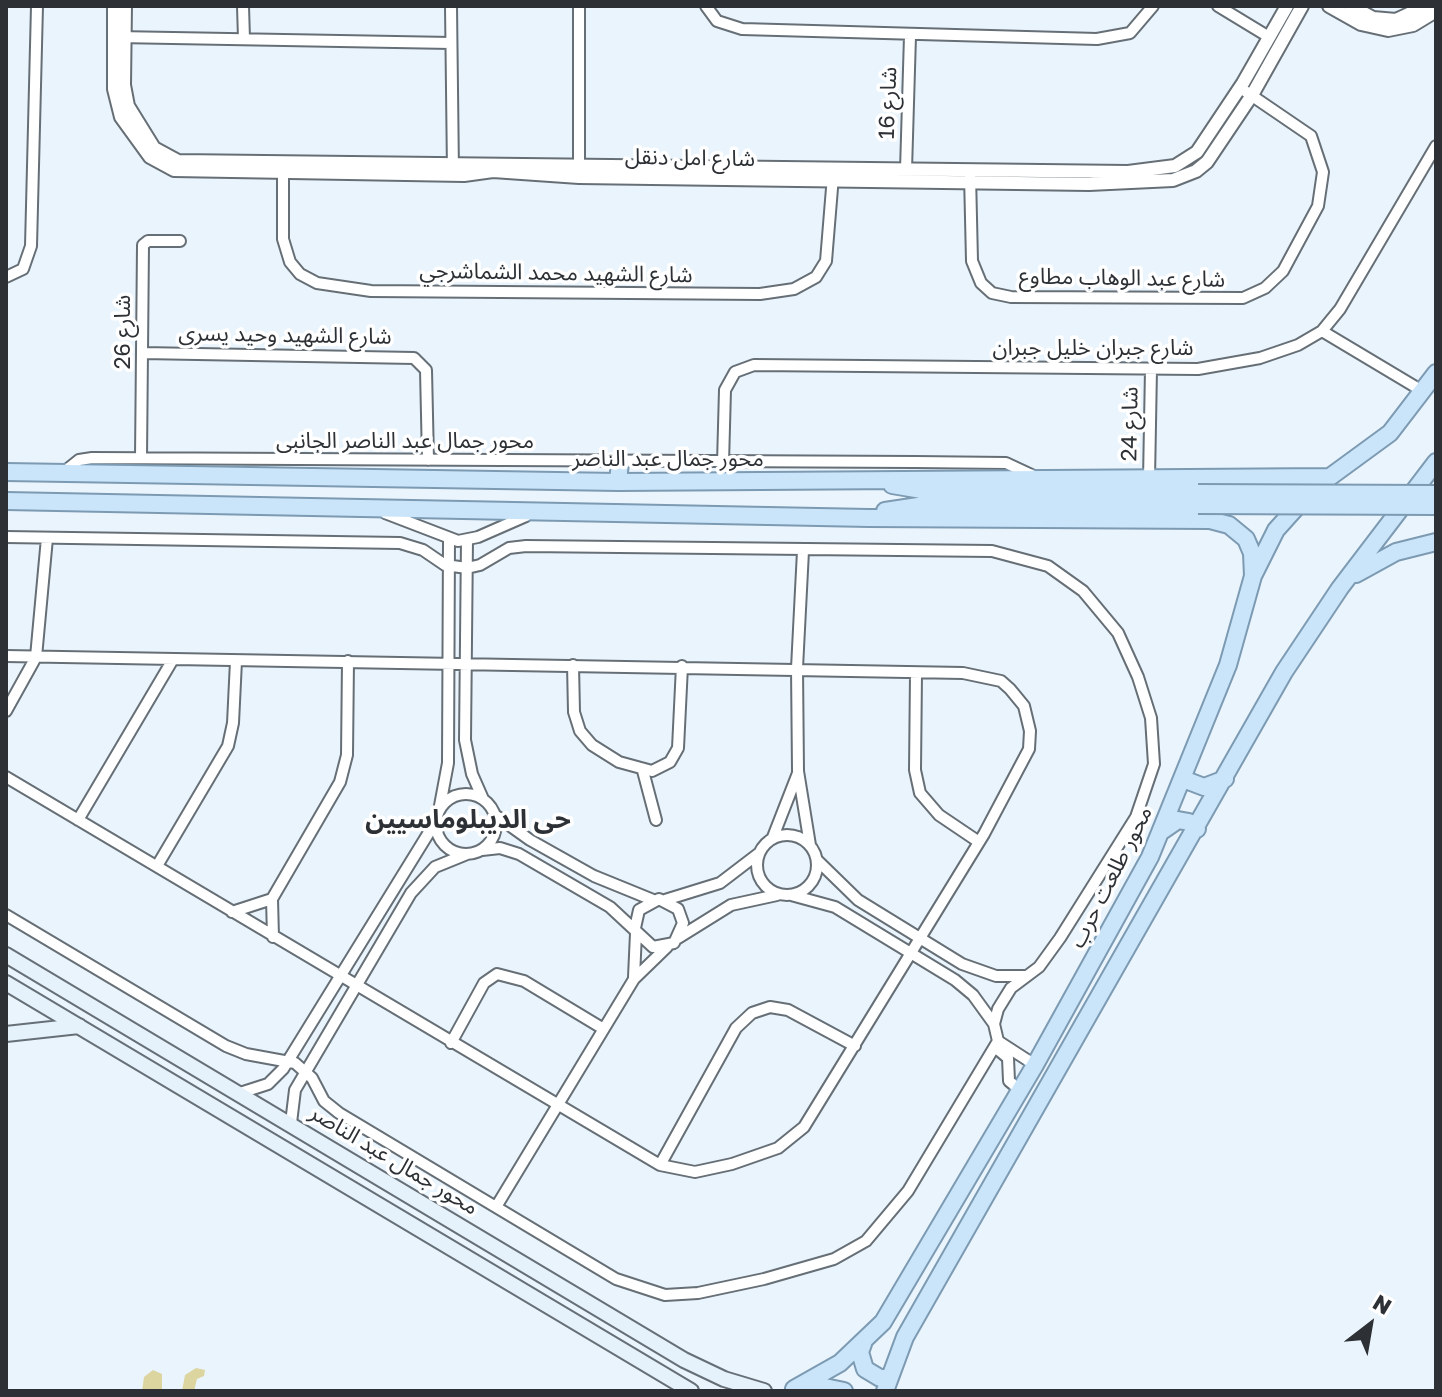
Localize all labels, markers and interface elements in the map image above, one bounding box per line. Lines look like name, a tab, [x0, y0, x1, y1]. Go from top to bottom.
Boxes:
street label: شارع 16	[874, 66, 902, 140]
street label: شارع امل دنقل	[625, 144, 755, 172]
street label: شارع الشهيد محمد الشماشرجي	[419, 257, 693, 289]
street label: شارع عبد الوهاب مطاوع	[1019, 263, 1225, 293]
street label: شارع 26	[110, 295, 136, 369]
street label: شارع الشهيد وحيد يسرى	[178, 320, 392, 350]
street label: شارع جبران خليل جبران	[992, 335, 1194, 361]
street label: شارع 24	[1116, 386, 1144, 462]
street label: محور جمال عبد الناصر الجانبى	[276, 428, 534, 454]
street label: محور جمال عبد الناصر	[572, 446, 764, 472]
street label: محور طلعت حرب	[1064, 802, 1158, 952]
district label: حى الديبلوماسيين	[365, 804, 571, 836]
street label: محور جمال عبد الناصر	[305, 1099, 483, 1221]
north arrow	[1330, 1285, 1410, 1365]
text: N	[1368, 1288, 1397, 1320]

